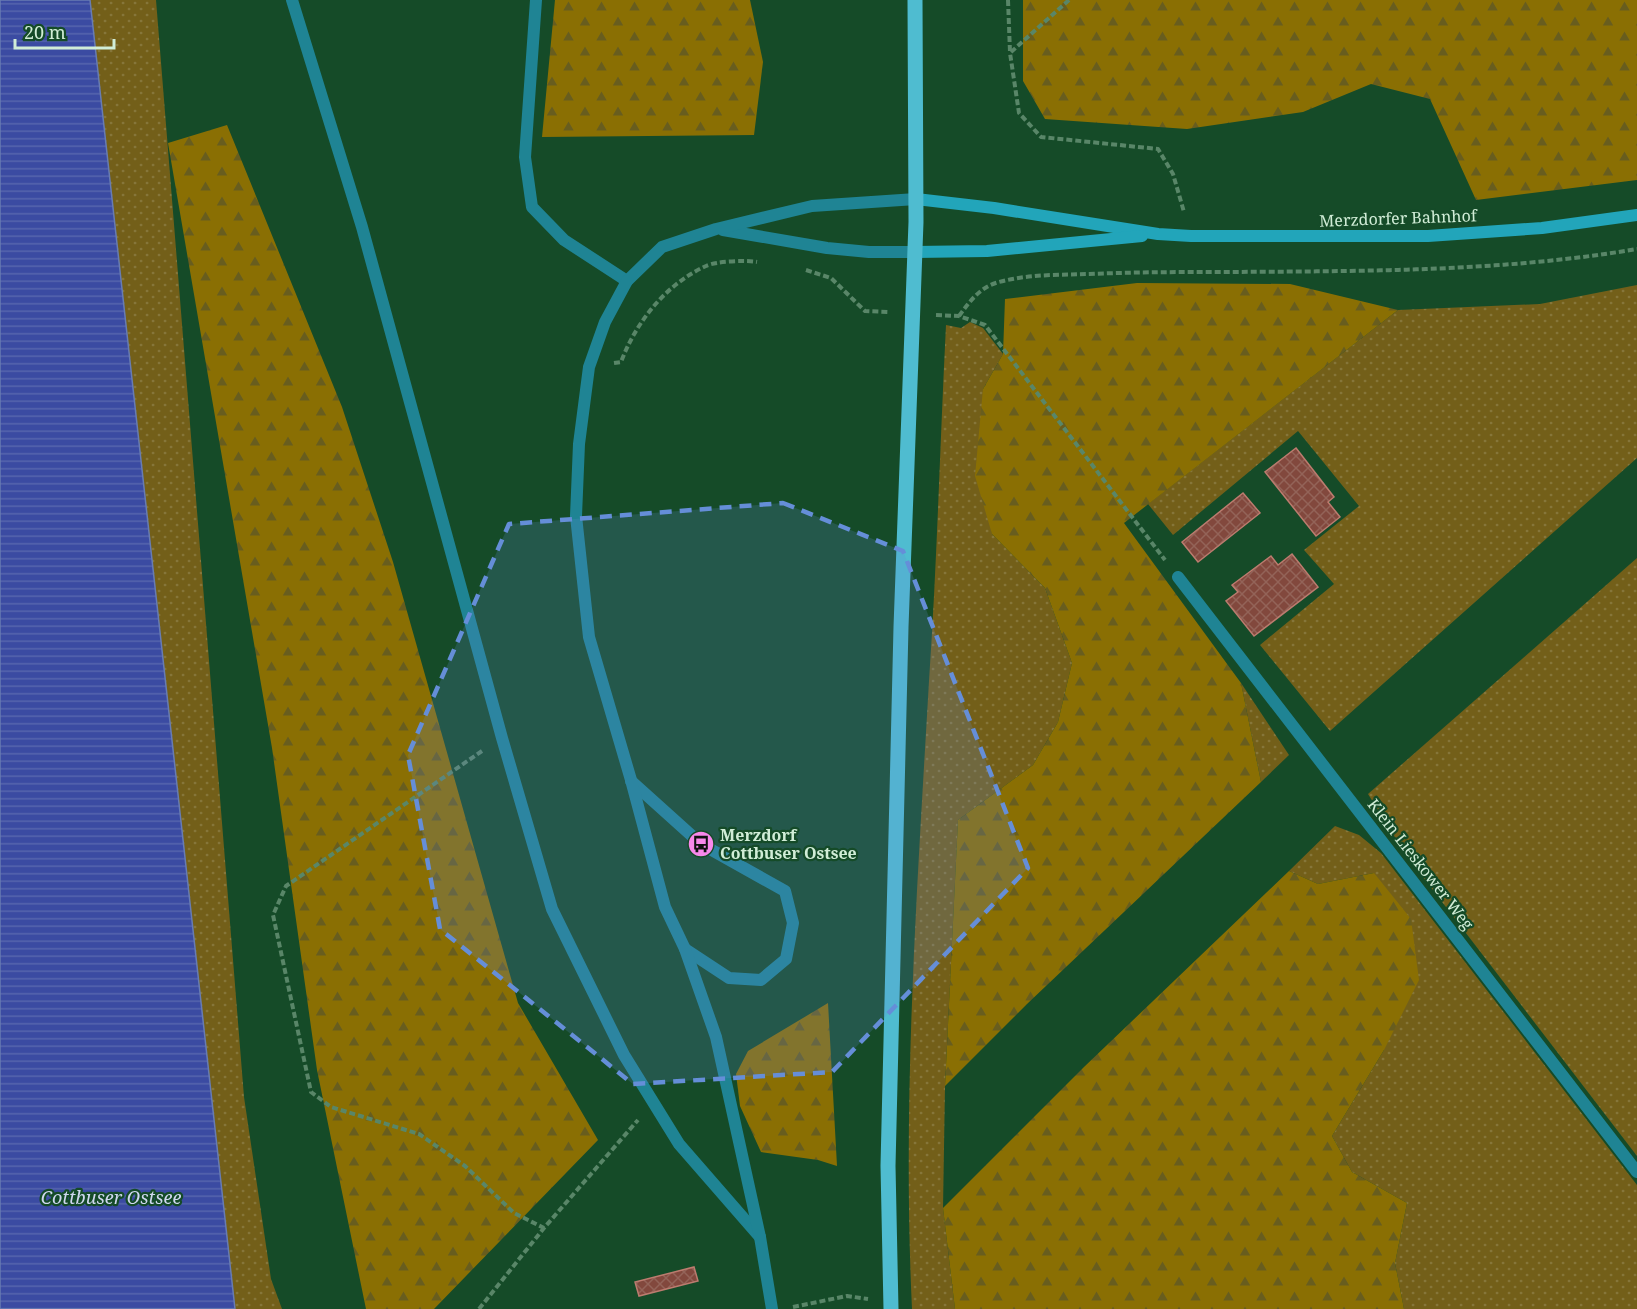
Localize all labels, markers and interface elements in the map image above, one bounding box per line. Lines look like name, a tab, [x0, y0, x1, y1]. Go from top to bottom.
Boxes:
scale bar	[15, 12, 114, 50]
text: 20 m	[24, 20, 66, 44]
street label: Merzdorfer Bahnhof	[1319, 204, 1479, 232]
street label: Klein Lieskower Weg	[1363, 794, 1479, 934]
place label: Merzdorf Cottbuser Ostsee	[720, 824, 857, 864]
bus stop icon: Merzdorf Cottbuser Ostsee	[686, 829, 716, 859]
water label: Cottbuser Ostsee	[41, 1185, 181, 1209]

